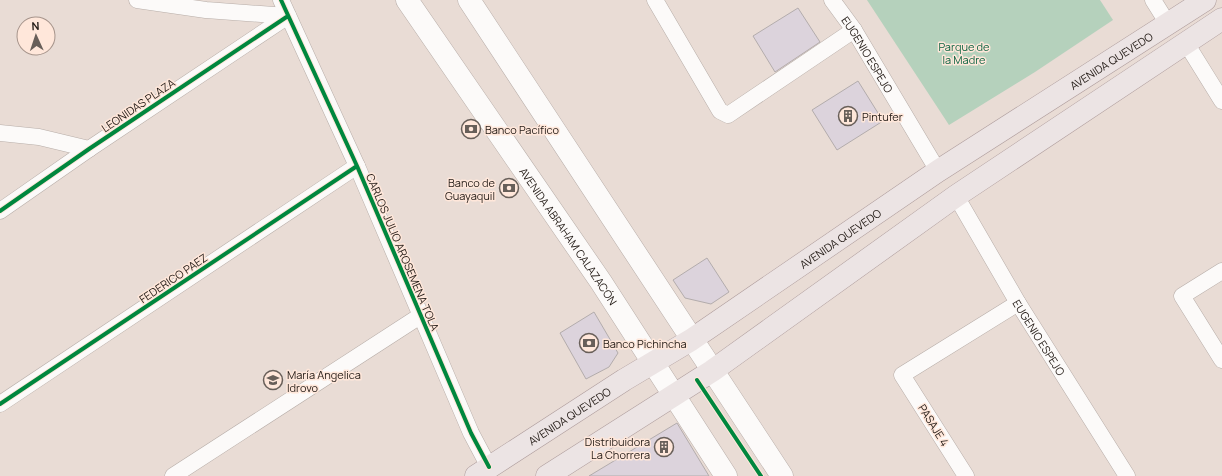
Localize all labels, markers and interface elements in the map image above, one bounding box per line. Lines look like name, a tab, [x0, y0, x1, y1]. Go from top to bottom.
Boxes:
street label: EUGENIO ESPEJO	[839, 13, 897, 95]
north arrow	[16, 16, 56, 56]
text: N	[31, 18, 40, 33]
street label: AVENIDA QUEVEDO	[1066, 28, 1155, 92]
park label: Parque de la Madre	[938, 39, 990, 67]
street label: LEONIDAS PLAZA	[98, 75, 178, 135]
building icon: Pintufer	[837, 105, 859, 127]
place label: Pintufer	[862, 109, 903, 124]
bank icon: Banco Pacífico	[460, 118, 482, 140]
place label: Banco Pacífico	[485, 122, 560, 137]
street label: AVENIDA ABRAHAM CALAZACÓN	[517, 164, 621, 307]
street label: CARLOS JULIO AROSEMENA TOLA	[363, 171, 443, 333]
place label: Banco de Guayaquil	[445, 175, 496, 203]
bank icon: Banco de Guayaquil	[498, 177, 520, 199]
street label: AVENIDA QUEVEDO	[796, 205, 884, 271]
street label: FEDERICO PAEZ	[136, 250, 210, 306]
street label: EUGENIO ESPEJO	[1010, 296, 1069, 378]
bank icon: Banco Pichincha	[578, 332, 600, 354]
place label: Banco Pichincha	[603, 336, 687, 351]
place label: María Angelica Idrovo	[287, 367, 361, 395]
school or university icon: María Angelica Idrovo	[262, 369, 284, 391]
street label: AVENIDA QUEVEDO	[525, 383, 613, 448]
street label: PASAJE 4	[915, 401, 953, 449]
place label: Distribuidora La Chorrera	[585, 434, 650, 462]
building icon: Distribuidora La Chorrera	[653, 436, 675, 458]

